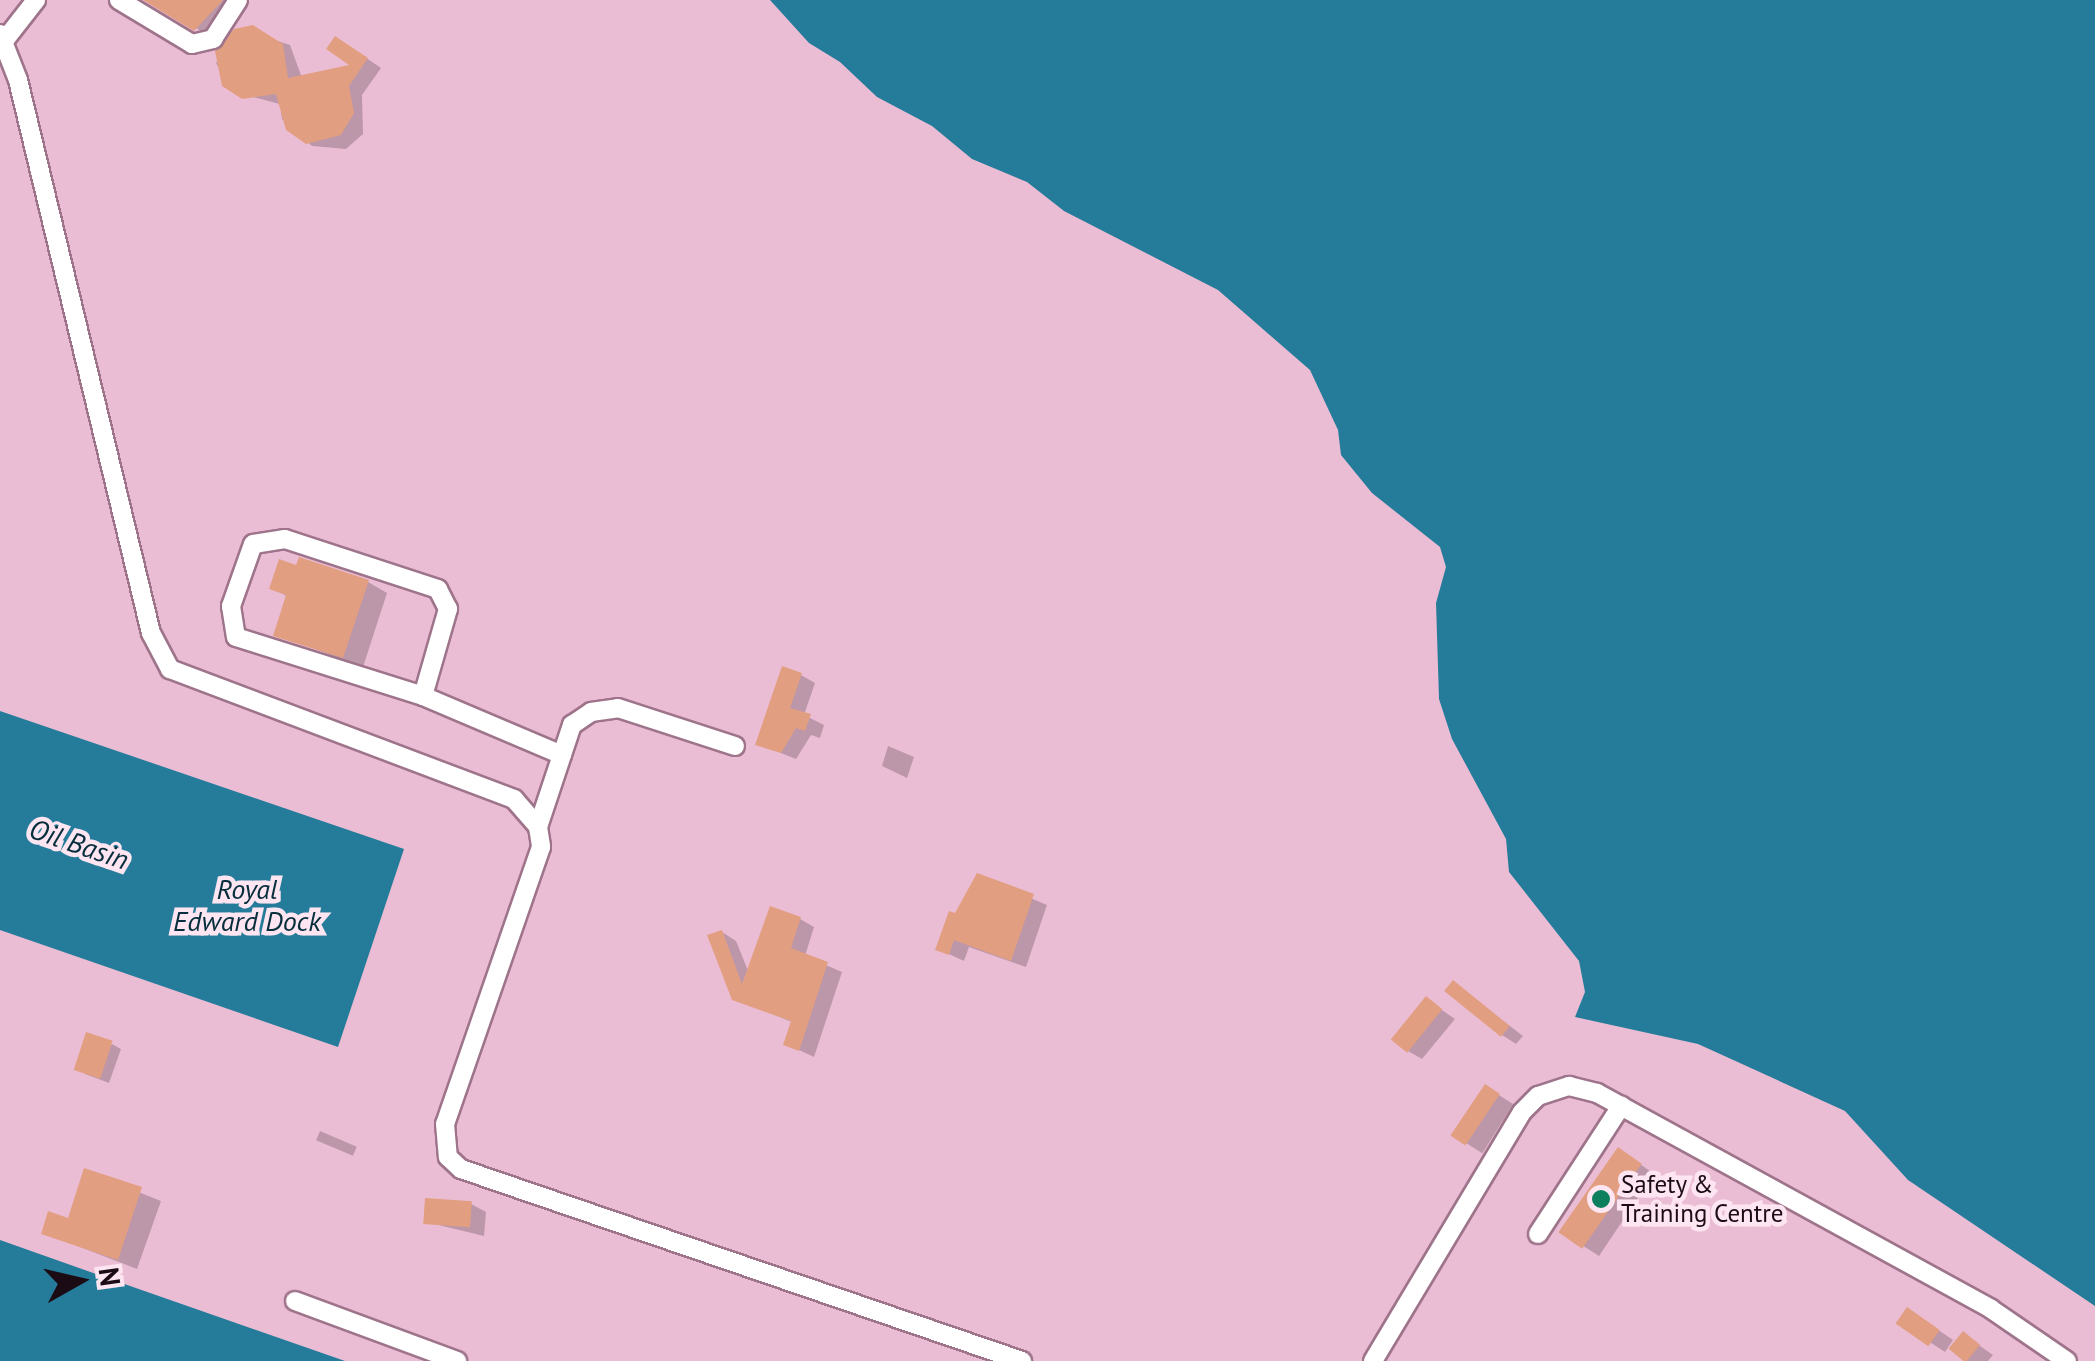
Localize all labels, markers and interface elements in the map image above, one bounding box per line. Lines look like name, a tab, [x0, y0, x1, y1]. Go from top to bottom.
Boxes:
water label: Oil Basin	[25, 811, 133, 877]
water label: Royal Edward Dock	[173, 872, 321, 938]
place label: Safety & Training Centre	[1621, 1170, 1783, 1229]
marker: Safety & Training Centre	[1590, 1188, 1612, 1210]
north arrow	[30, 1231, 130, 1331]
text: N	[91, 1265, 130, 1288]

